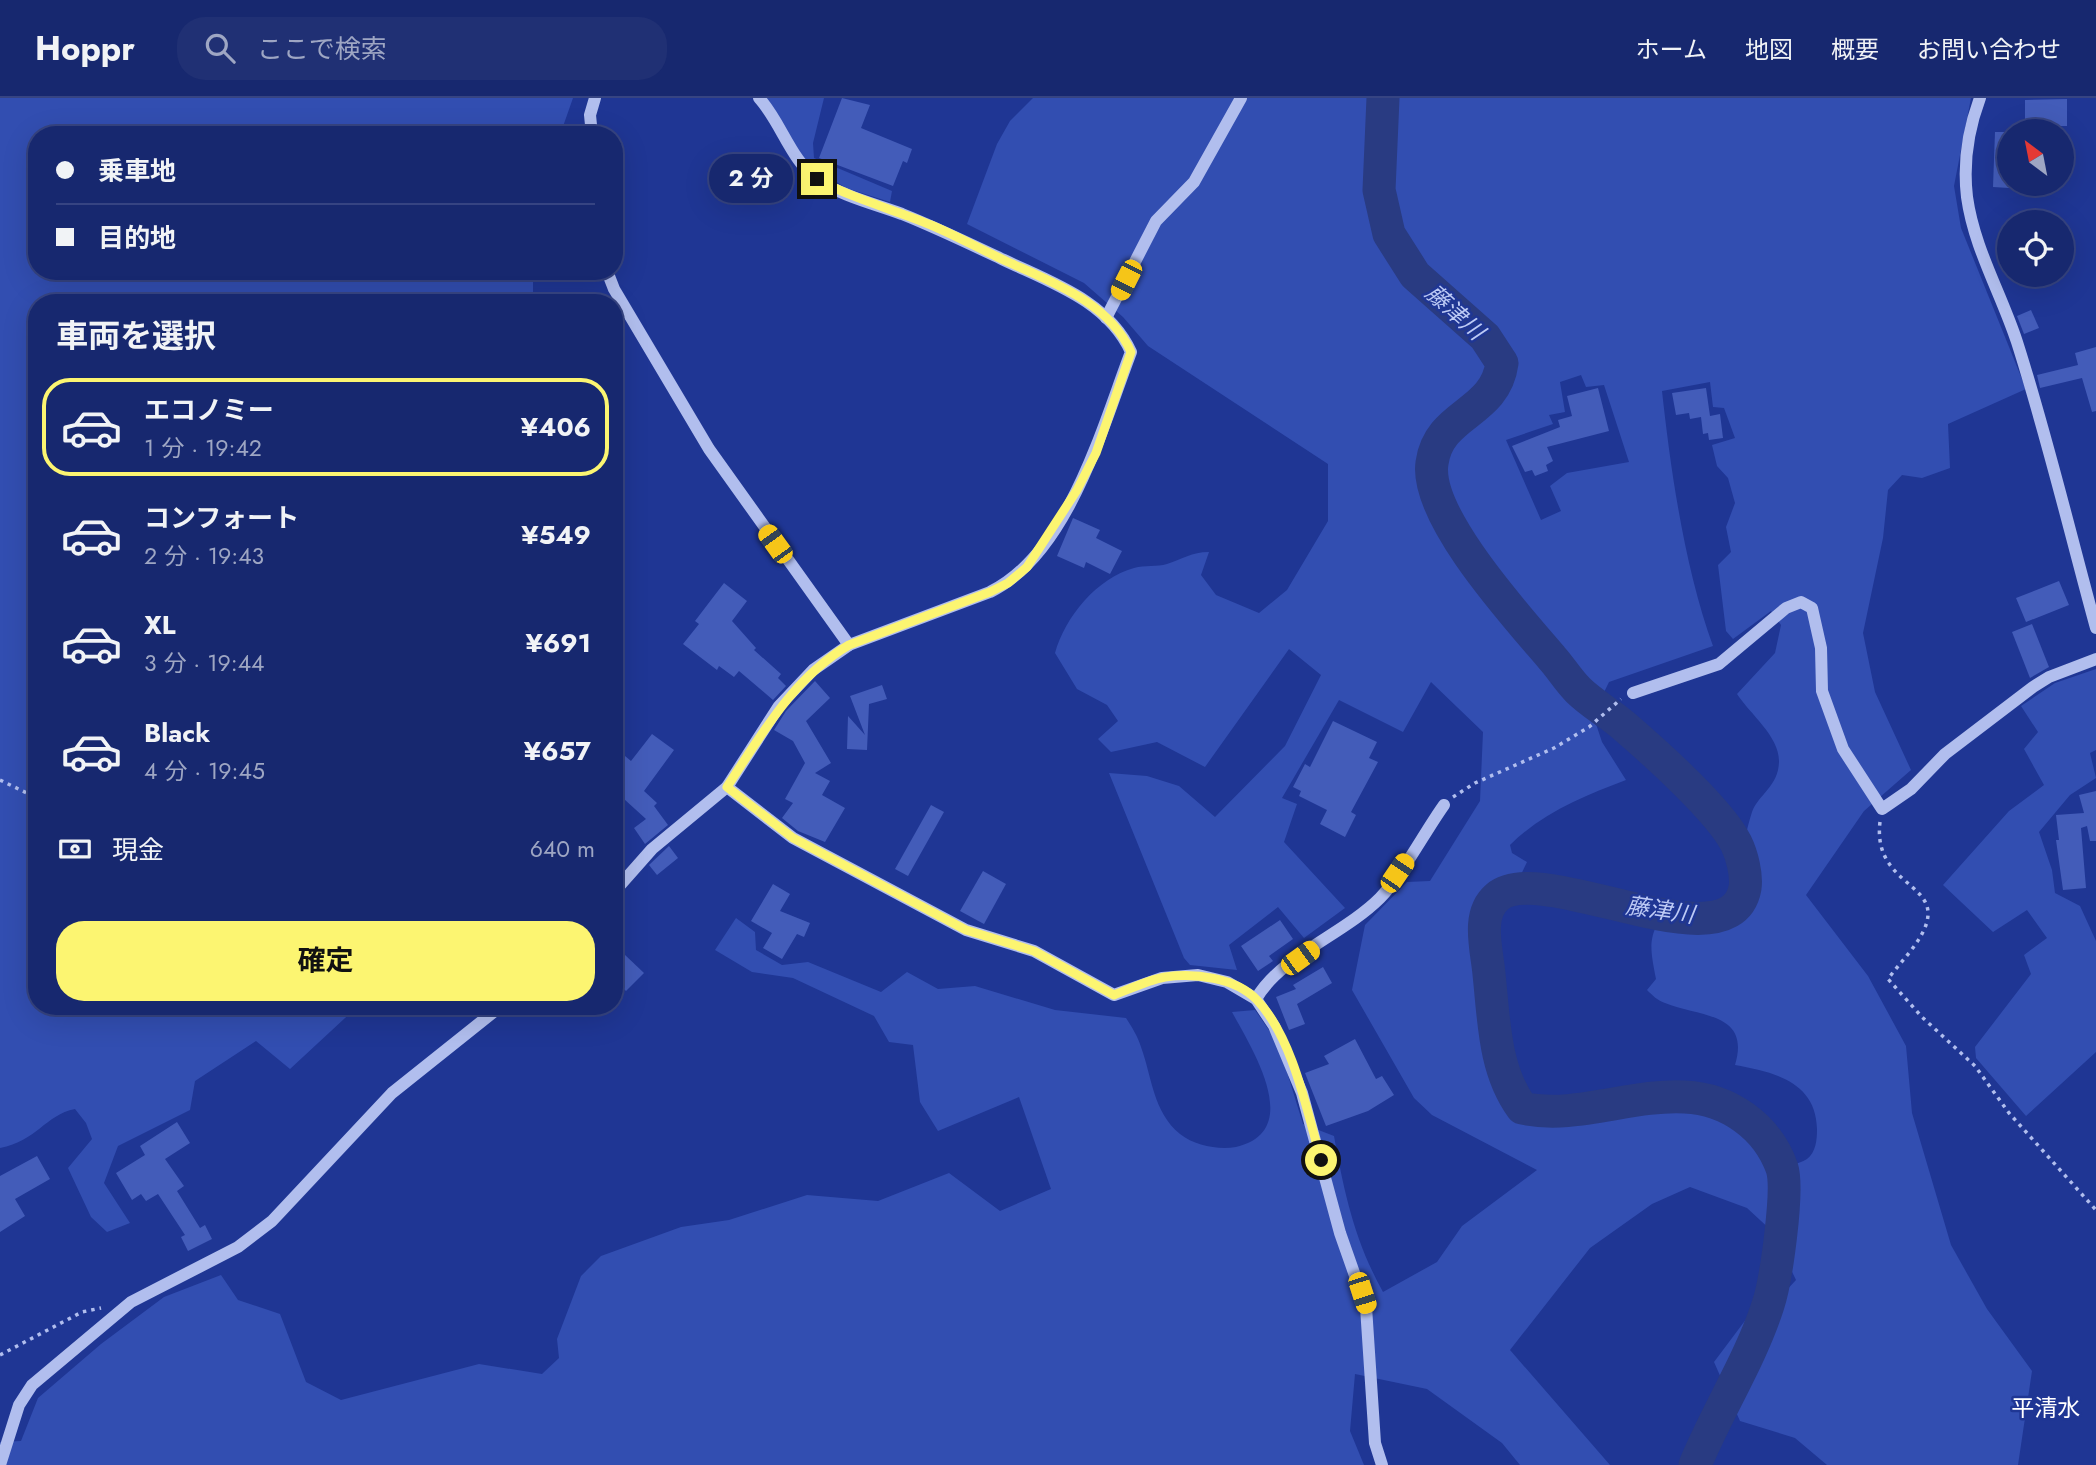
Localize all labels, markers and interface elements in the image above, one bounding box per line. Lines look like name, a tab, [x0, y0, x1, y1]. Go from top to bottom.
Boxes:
search box	[177, 17, 667, 80]
text: Hoppr	[35, 25, 135, 72]
icon: search	[201, 29, 239, 67]
text: ここで検索	[257, 30, 387, 68]
text: ホーム	[1636, 32, 1707, 67]
text: 地図	[1745, 32, 1793, 67]
text: 概要	[1831, 32, 1879, 67]
text: お問い合わせ	[1917, 32, 2061, 67]
north arrow	[1997, 119, 2074, 196]
map controls	[1997, 119, 2074, 287]
text: 乗車地	[98, 152, 176, 190]
callout: 2 分	[708, 154, 792, 204]
text: 2 分	[729, 161, 774, 195]
route end	[801, 163, 833, 195]
button: locate	[1997, 210, 2074, 287]
text: 目的地	[98, 219, 176, 257]
car	[1108, 257, 1145, 303]
water label: 藤津川	[1418, 276, 1494, 350]
text: 車両を選択	[56, 313, 216, 359]
text: エコノミー	[144, 391, 274, 429]
icon: car	[60, 396, 123, 459]
text: ¥406	[521, 408, 591, 446]
text: 1 分 · 19:42	[144, 431, 262, 465]
text: コンフォート	[144, 499, 299, 537]
icon: car	[60, 504, 123, 567]
text: ¥549	[521, 516, 591, 554]
car	[755, 521, 796, 567]
text: 2 分 · 19:43	[144, 539, 264, 573]
text: XL	[144, 606, 176, 644]
icon: car	[60, 612, 123, 675]
text: ¥691	[526, 624, 591, 662]
text: 3 分 · 19:44	[144, 646, 264, 680]
text: Black	[144, 714, 210, 752]
icon: car	[60, 720, 123, 783]
text: ¥657	[524, 732, 591, 770]
text: 4 分 · 19:45	[144, 754, 265, 788]
icon: cash	[56, 830, 94, 868]
text: 現金	[112, 831, 164, 869]
text: 640 m	[530, 832, 595, 866]
car	[1377, 850, 1418, 896]
water label: 藤津川	[1623, 888, 1700, 932]
button: 確定	[56, 921, 595, 1001]
car	[1277, 937, 1324, 979]
route start	[1305, 1144, 1337, 1176]
car	[1346, 1270, 1379, 1316]
district label: 平清水	[2012, 1391, 2081, 1425]

